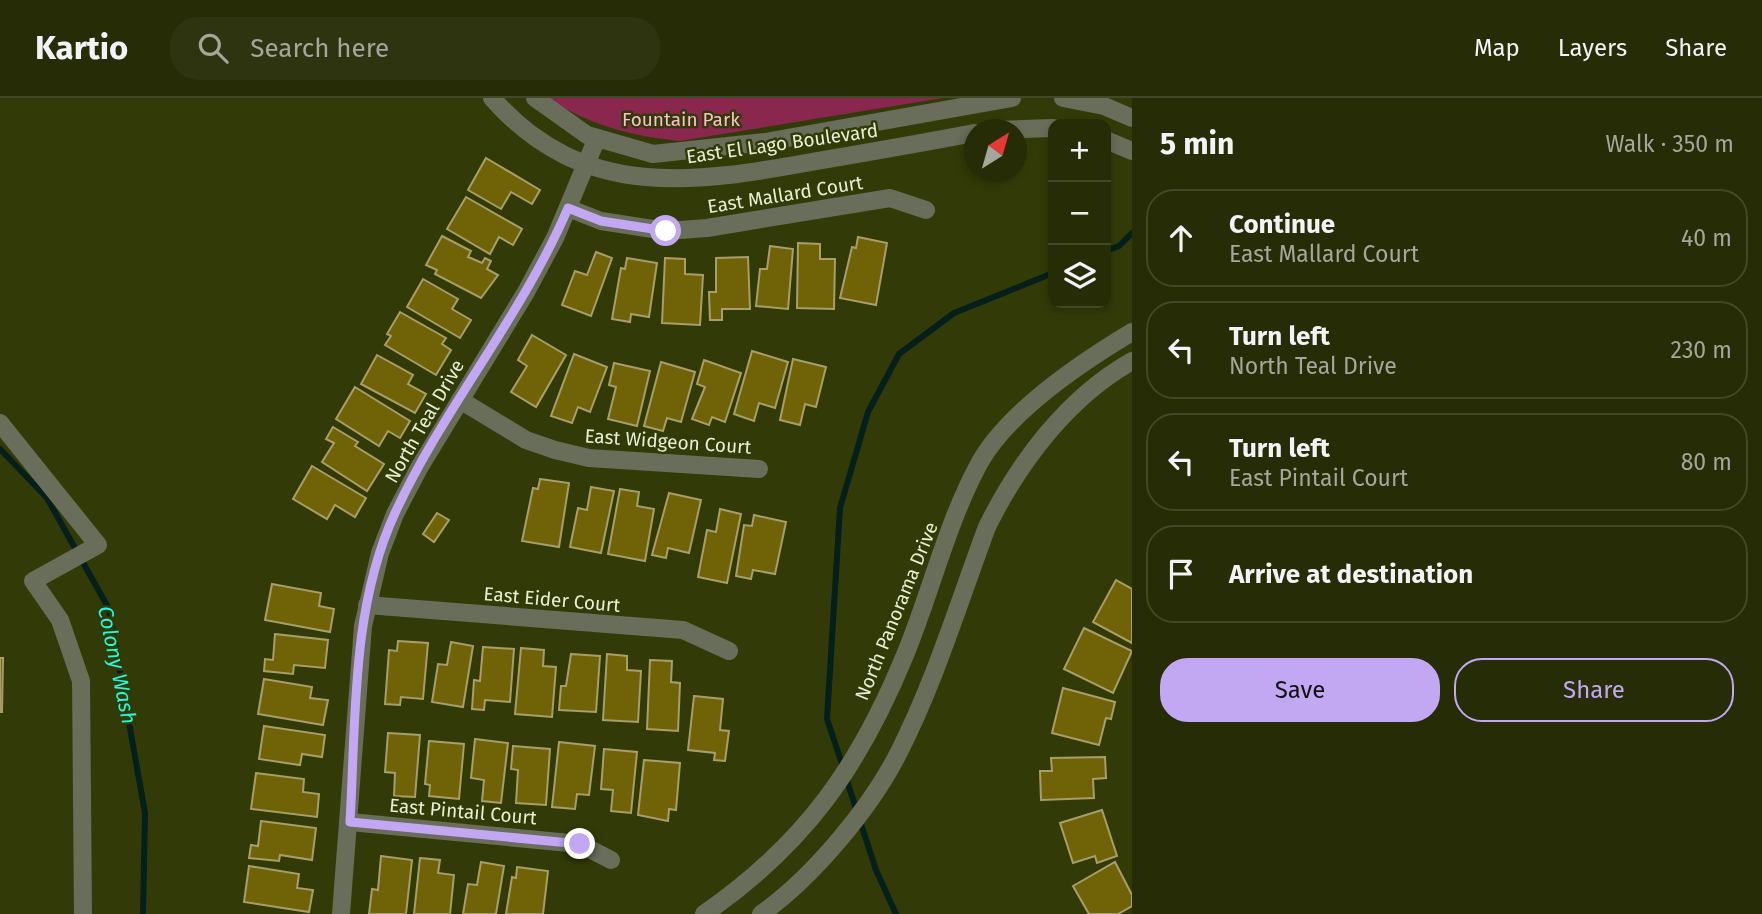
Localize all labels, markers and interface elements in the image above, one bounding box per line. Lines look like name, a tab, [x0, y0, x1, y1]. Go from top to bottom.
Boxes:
search box	[170, 17, 660, 80]
text: Kartio	[35, 28, 128, 68]
icon: search	[194, 29, 232, 67]
text: Search here	[250, 33, 389, 64]
text: Map	[1474, 34, 1520, 62]
text: Layers	[1558, 34, 1627, 62]
text: Share	[1665, 34, 1727, 62]
park label: Fountain Park	[622, 108, 740, 131]
street label: East El Lago Boulevard	[685, 119, 880, 168]
north arrow	[964, 119, 1027, 182]
map controls	[1048, 119, 1111, 308]
button: +	[1048, 119, 1111, 182]
text: 5 min	[1160, 126, 1234, 162]
text: Walk · 350 m	[1606, 130, 1734, 158]
street label: East Mallard Court	[706, 171, 865, 218]
button: −	[1048, 182, 1111, 245]
text: Continue	[1229, 209, 1335, 240]
route start	[650, 215, 681, 246]
icon: ahead	[1162, 219, 1200, 257]
text: 40 m	[1681, 224, 1732, 252]
text: East Mallard Court	[1229, 240, 1419, 268]
button: layers	[1048, 245, 1111, 308]
text: Turn left	[1229, 321, 1330, 352]
icon: left	[1162, 331, 1200, 369]
text: 230 m	[1671, 336, 1732, 364]
text: North Teal Drive	[1229, 352, 1397, 380]
street label: North Teal Drive	[380, 355, 469, 487]
street label: East Widgeon Court	[584, 424, 752, 459]
text: Turn left	[1229, 433, 1330, 464]
icon: left	[1162, 443, 1200, 481]
text: 80 m	[1681, 448, 1732, 476]
text: East Pintail Court	[1229, 464, 1408, 492]
street label: North Panorama Drive	[850, 519, 943, 704]
icon: arrive	[1162, 555, 1200, 593]
text: Arrive at destination	[1229, 559, 1473, 590]
street label: East Eider Court	[483, 582, 621, 617]
water label: Colony Wash	[92, 604, 142, 726]
button: Save	[1160, 658, 1440, 722]
button: Share	[1454, 658, 1734, 722]
street label: East Pintail Court	[388, 794, 538, 829]
route end	[564, 828, 595, 859]

